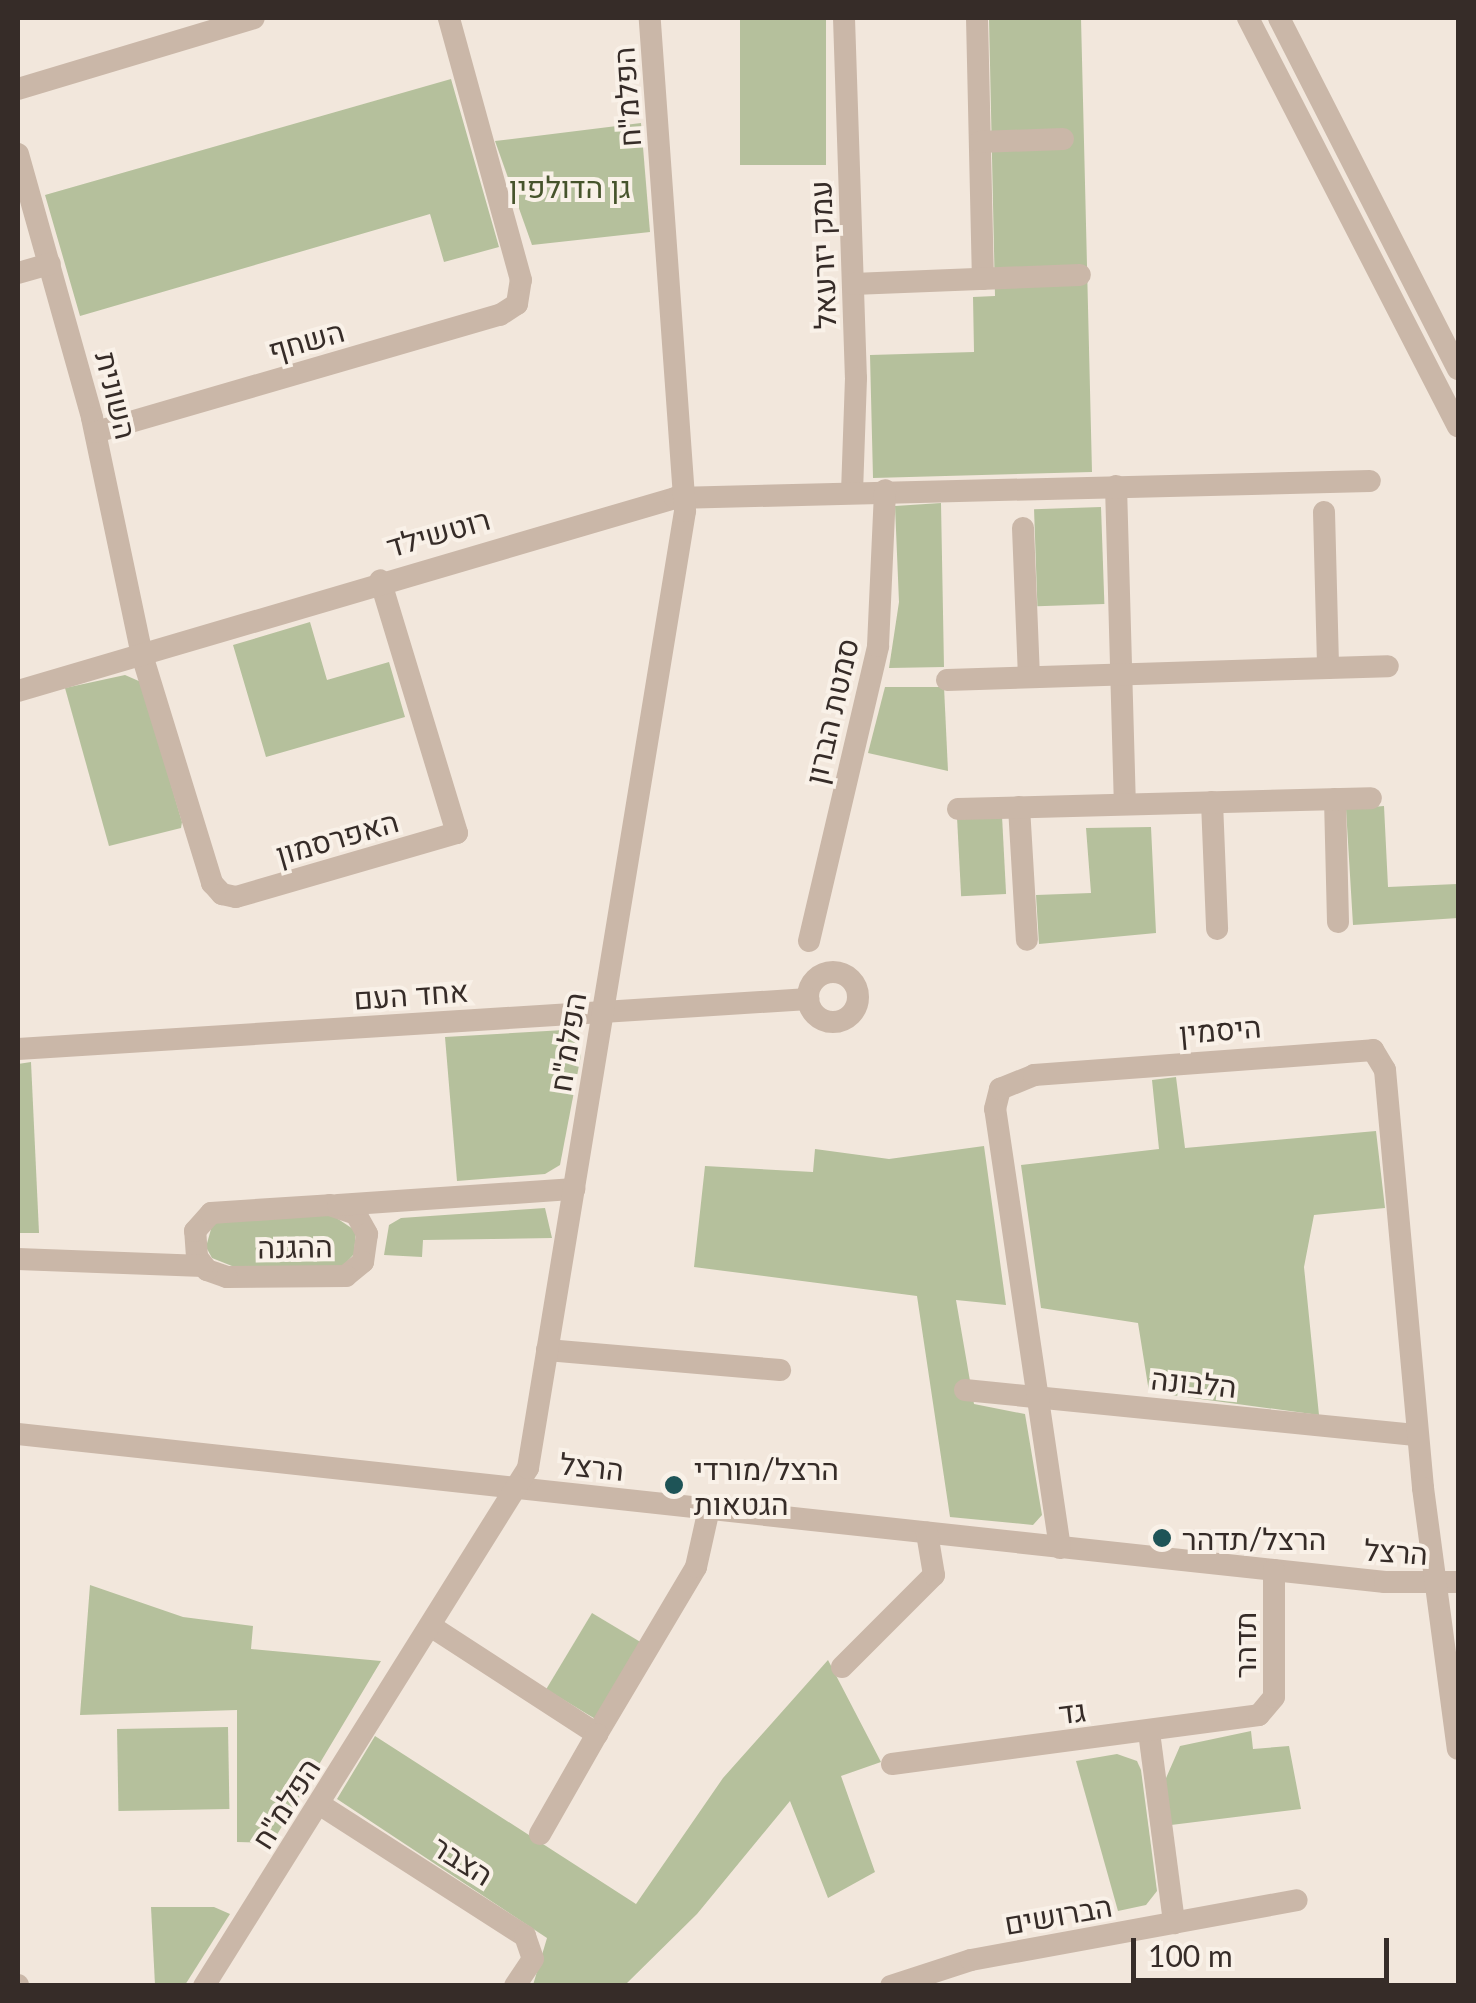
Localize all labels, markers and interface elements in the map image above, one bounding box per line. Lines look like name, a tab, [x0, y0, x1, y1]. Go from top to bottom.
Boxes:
street label: הפלמ"ח	[605, 46, 647, 148]
park label: גן הדולפין	[509, 168, 631, 204]
street label: עמק יזרעאל	[801, 180, 843, 330]
street label: השחף	[264, 312, 348, 368]
street label: השונית	[89, 347, 145, 443]
street label: רוטשילד	[382, 500, 494, 564]
street label: סמטת הברון	[797, 635, 865, 787]
street label: האפרסמון	[271, 802, 403, 872]
street label: אחד העם	[352, 972, 470, 1016]
street label: הפלמ"ח	[541, 990, 593, 1094]
street label: היסמין	[1177, 1007, 1263, 1051]
street label: ההגנה	[257, 1227, 333, 1265]
street label: הלבונה	[1149, 1360, 1239, 1404]
street label: הרצל	[558, 1445, 626, 1487]
place label: הרצל/מורדי הגטאות	[694, 1450, 839, 1520]
marker: הרצל/מורדי הגטאות	[663, 1474, 685, 1496]
place label: הרצל/תדהר	[1182, 1520, 1326, 1556]
marker: הרצל/תדהר	[1151, 1527, 1173, 1549]
street label: הרצל	[1363, 1531, 1429, 1571]
street label: תדהר	[1226, 1612, 1262, 1678]
street label: גד	[1056, 1691, 1088, 1731]
street label: הפלמ"ח	[243, 1751, 327, 1855]
street label: הצבר	[426, 1828, 500, 1892]
street label: הברושים	[1001, 1887, 1115, 1941]
scale bar	[1136, 1918, 1394, 1980]
text: 100 m	[1148, 1937, 1233, 1973]

